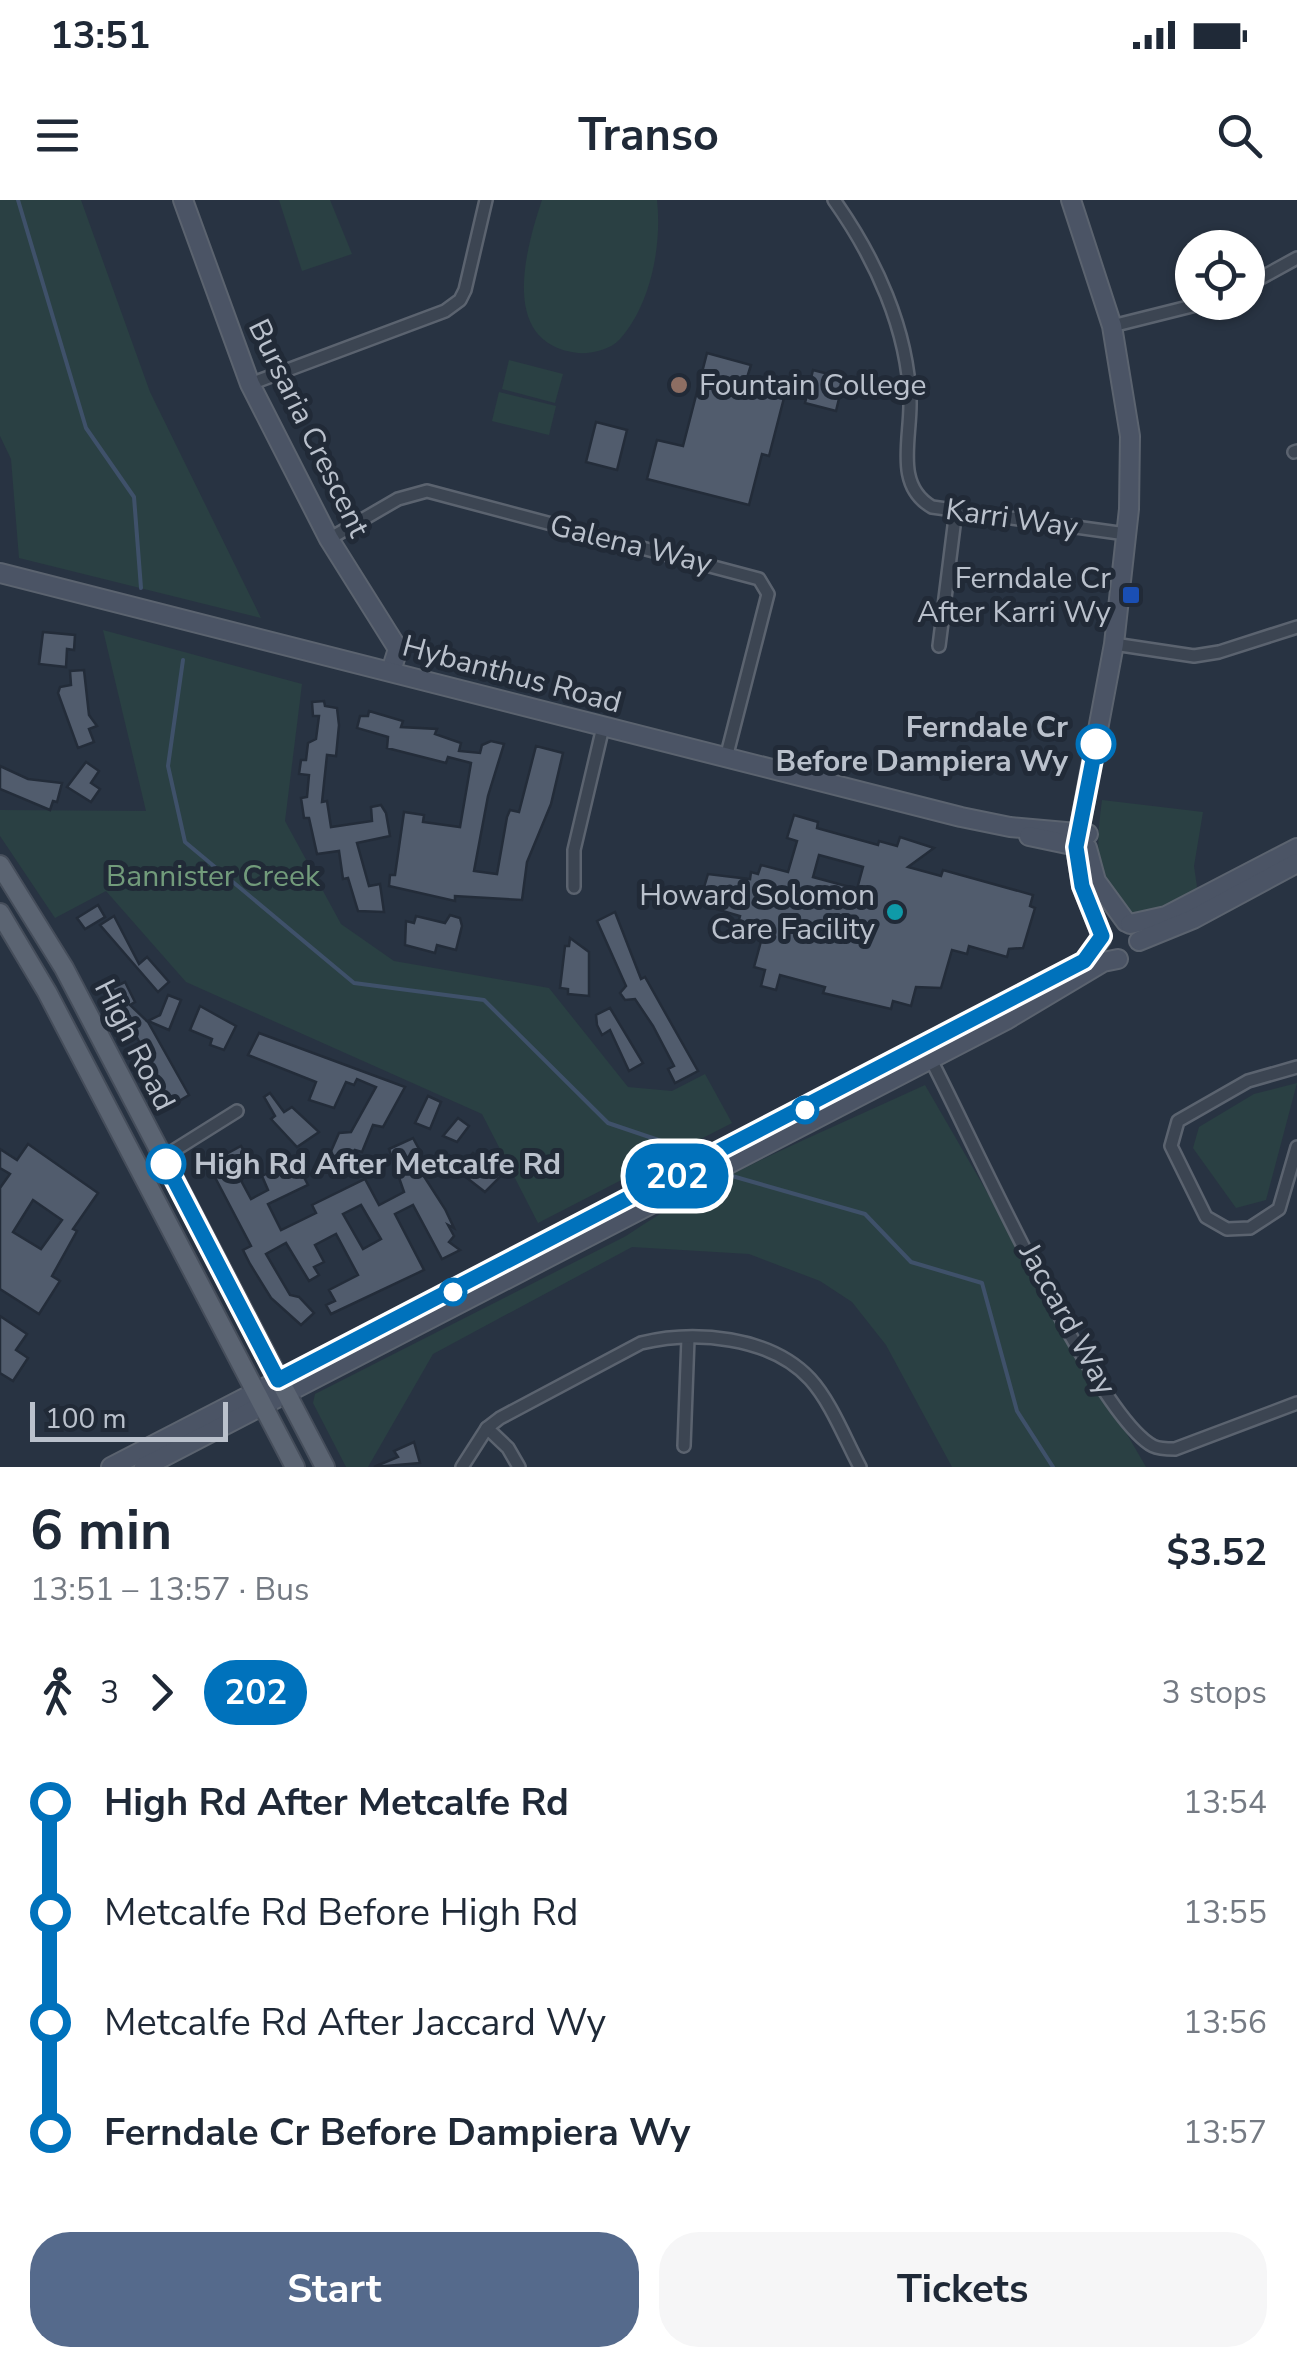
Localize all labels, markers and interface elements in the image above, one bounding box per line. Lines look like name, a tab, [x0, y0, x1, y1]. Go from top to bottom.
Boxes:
text: 13:51	[50, 10, 151, 61]
text: Transo	[578, 105, 719, 166]
icon: menu	[30, 108, 85, 163]
icon: search	[1212, 108, 1267, 163]
map controls	[1175, 230, 1265, 320]
button: locate	[1175, 230, 1265, 320]
street label: Bursaria Crescent	[238, 312, 379, 544]
place label: Fountain College	[699, 365, 926, 406]
marker: Fountain College	[668, 374, 690, 396]
street label: Karri Way	[943, 489, 1081, 548]
street label: Galena Way	[546, 505, 717, 585]
place label: Ferndale Cr After Karri Wy	[917, 558, 1112, 633]
marker: Ferndale Cr After Karri Wy	[1120, 584, 1142, 606]
street label: Hybanthus Road	[398, 626, 626, 723]
place label: Ferndale Cr Before Dampiera Wy	[776, 707, 1068, 782]
marker: Ferndale Cr Before Dampiera Wy	[1077, 725, 1115, 763]
park label: Bannister Creek	[106, 856, 321, 897]
place label: Howard Solomon Care Facility	[639, 875, 876, 950]
marker: Howard Solomon Care Facility	[884, 901, 906, 923]
street label: High Road	[84, 973, 185, 1118]
unlabelled marker	[792, 1097, 818, 1123]
place label: High Rd After Metcalfe Rd	[194, 1144, 561, 1185]
line badge: 202	[620, 1144, 734, 1208]
marker: High Rd After Metcalfe Rd	[147, 1145, 185, 1183]
text: 202	[645, 1153, 709, 1200]
street label: Jaccard Way	[1009, 1235, 1126, 1403]
unlabelled marker	[440, 1279, 466, 1305]
scale bar	[30, 1397, 228, 1442]
text: 100 m	[45, 1400, 127, 1438]
text: 6 min	[30, 1493, 172, 1568]
text: $3.52	[1166, 1527, 1267, 1578]
text: 13:51 – 13:57 · Bus	[30, 1568, 309, 1611]
icon: walk	[30, 1665, 85, 1720]
icon: forward	[134, 1665, 189, 1720]
text: 202	[224, 1669, 287, 1716]
text: 3	[100, 1671, 119, 1714]
text: 3 stops	[1161, 1671, 1267, 1714]
text: High Rd After Metcalfe Rd	[104, 1777, 569, 1828]
text: 13:54	[1183, 1781, 1267, 1824]
text: Metcalfe Rd Before High Rd	[104, 1887, 578, 1938]
text: 13:55	[1183, 1891, 1267, 1934]
text: Metcalfe Rd After Jaccard Wy	[104, 1997, 606, 2048]
text: 13:56	[1183, 2001, 1267, 2044]
text: Ferndale Cr Before Dampiera Wy	[104, 2107, 690, 2158]
text: 13:57	[1183, 2111, 1267, 2154]
button: Start	[30, 2232, 639, 2347]
button: Tickets	[659, 2232, 1267, 2347]

